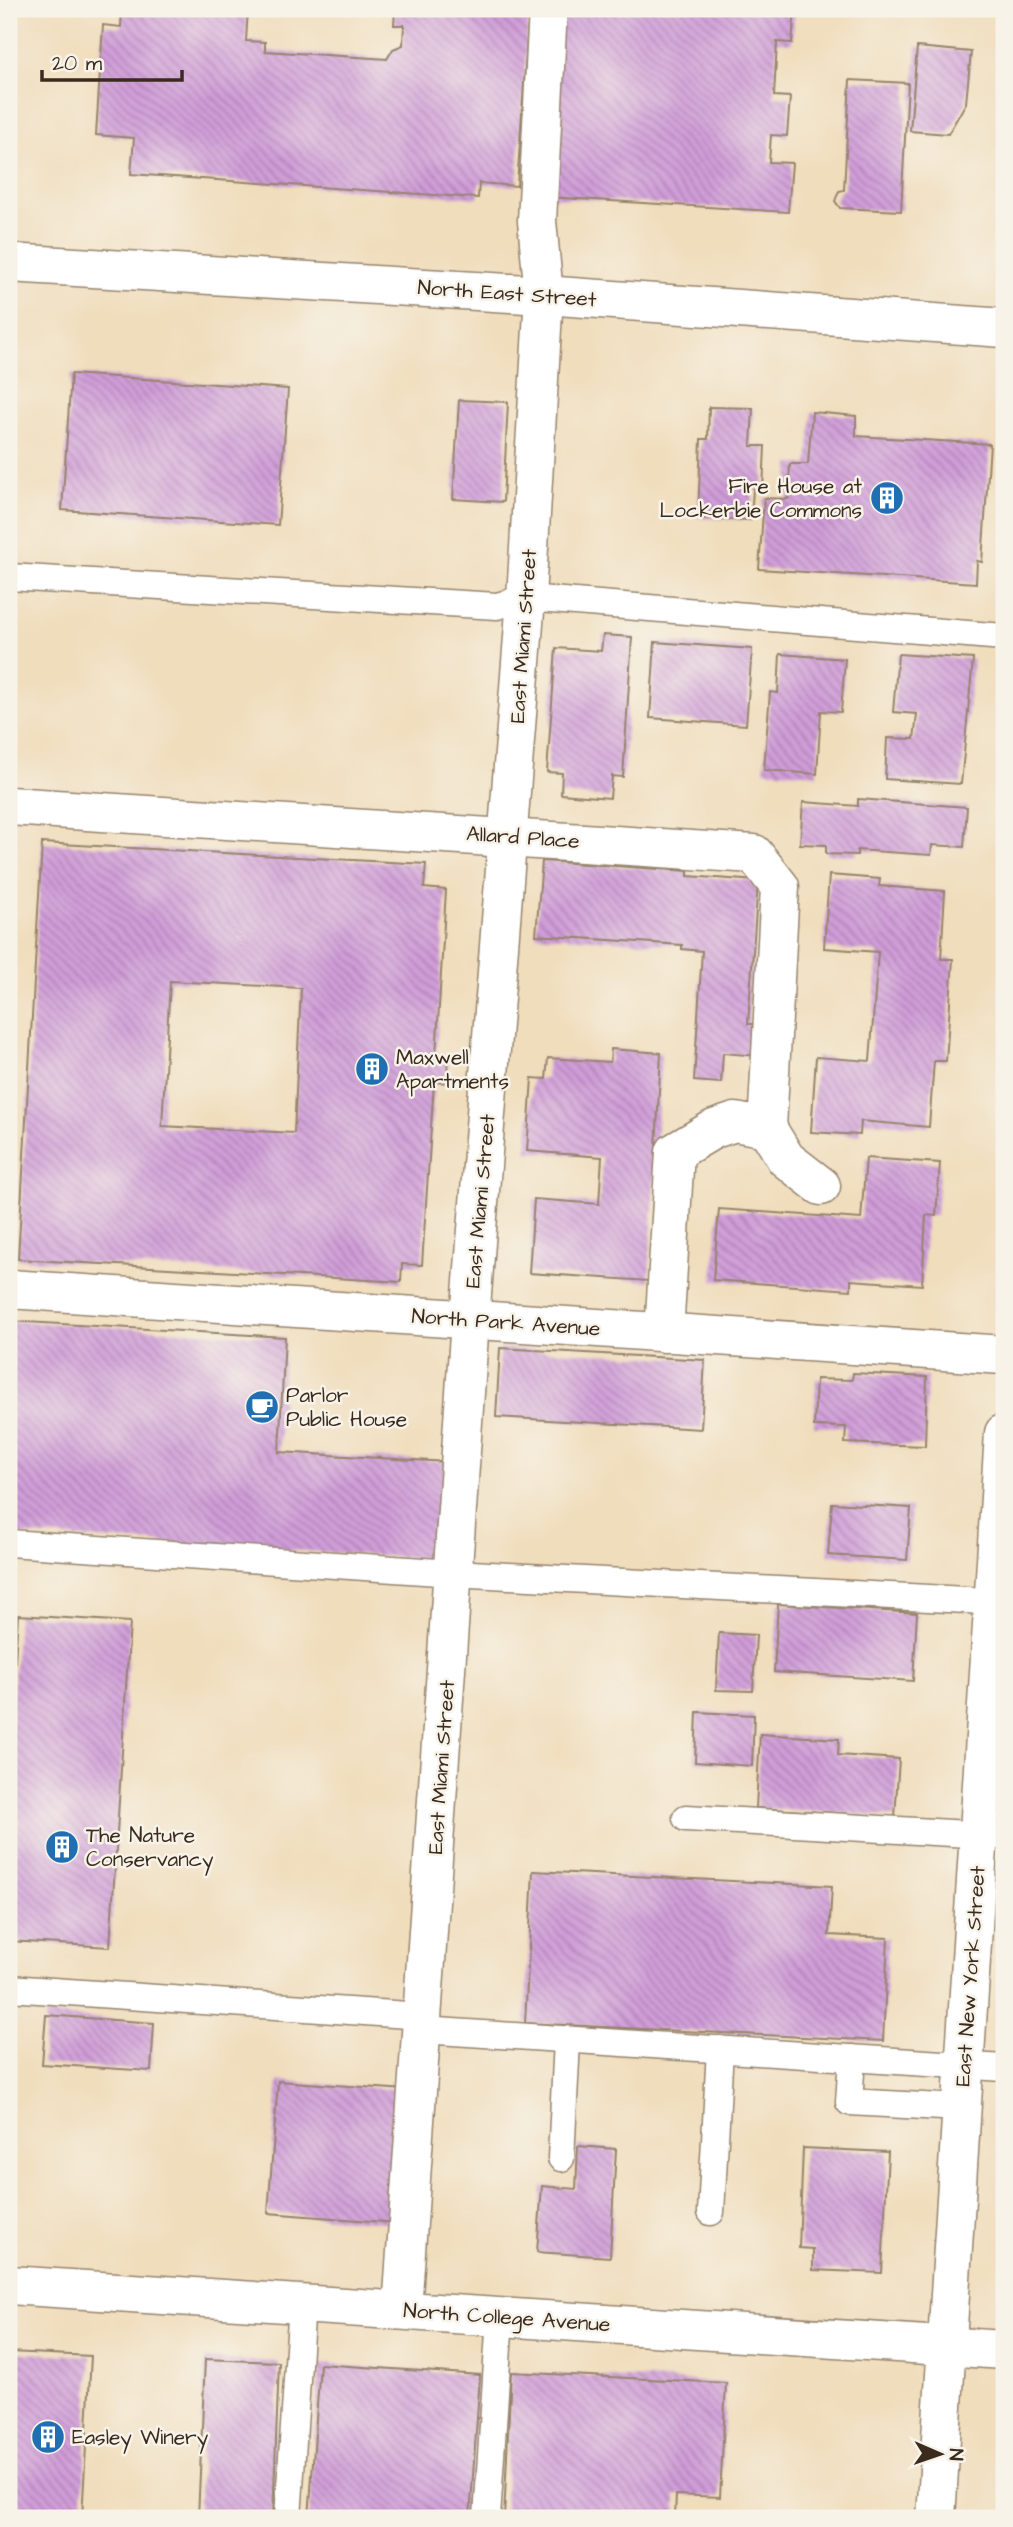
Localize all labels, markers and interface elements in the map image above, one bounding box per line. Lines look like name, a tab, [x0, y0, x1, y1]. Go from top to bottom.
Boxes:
scale bar	[42, 38, 182, 82]
text: 20 m	[52, 49, 103, 78]
street label: North East Street	[417, 273, 598, 314]
place label: Fire House at Lockerbie Commons	[660, 472, 862, 525]
building icon: Fire House at Lockerbie Commons	[868, 479, 906, 517]
street label: East Miami Street	[503, 547, 544, 724]
street label: Allard Place	[465, 819, 581, 856]
place label: Maxwell Apartments	[396, 1043, 509, 1097]
building icon: Maxwell Apartments	[353, 1050, 391, 1088]
street label: East Miami Street	[458, 1112, 503, 1289]
street label: North Park Avenue	[411, 1301, 601, 1344]
place label: Parlor Public House	[286, 1381, 407, 1434]
cafe icon: Parlor Public House	[243, 1388, 281, 1426]
street label: East Miami Street	[421, 1678, 462, 1855]
place label: The Nature Conservancy	[86, 1821, 214, 1876]
building icon: The Nature Conservancy	[43, 1828, 81, 1866]
street label: East New York Street	[948, 1864, 993, 2087]
street label: North College Avenue	[402, 2296, 611, 2341]
building icon: Easley Winery	[29, 2418, 67, 2456]
north arrow	[904, 2418, 974, 2488]
place label: Easley Winery	[72, 2423, 209, 2454]
text: N	[942, 2448, 969, 2461]

